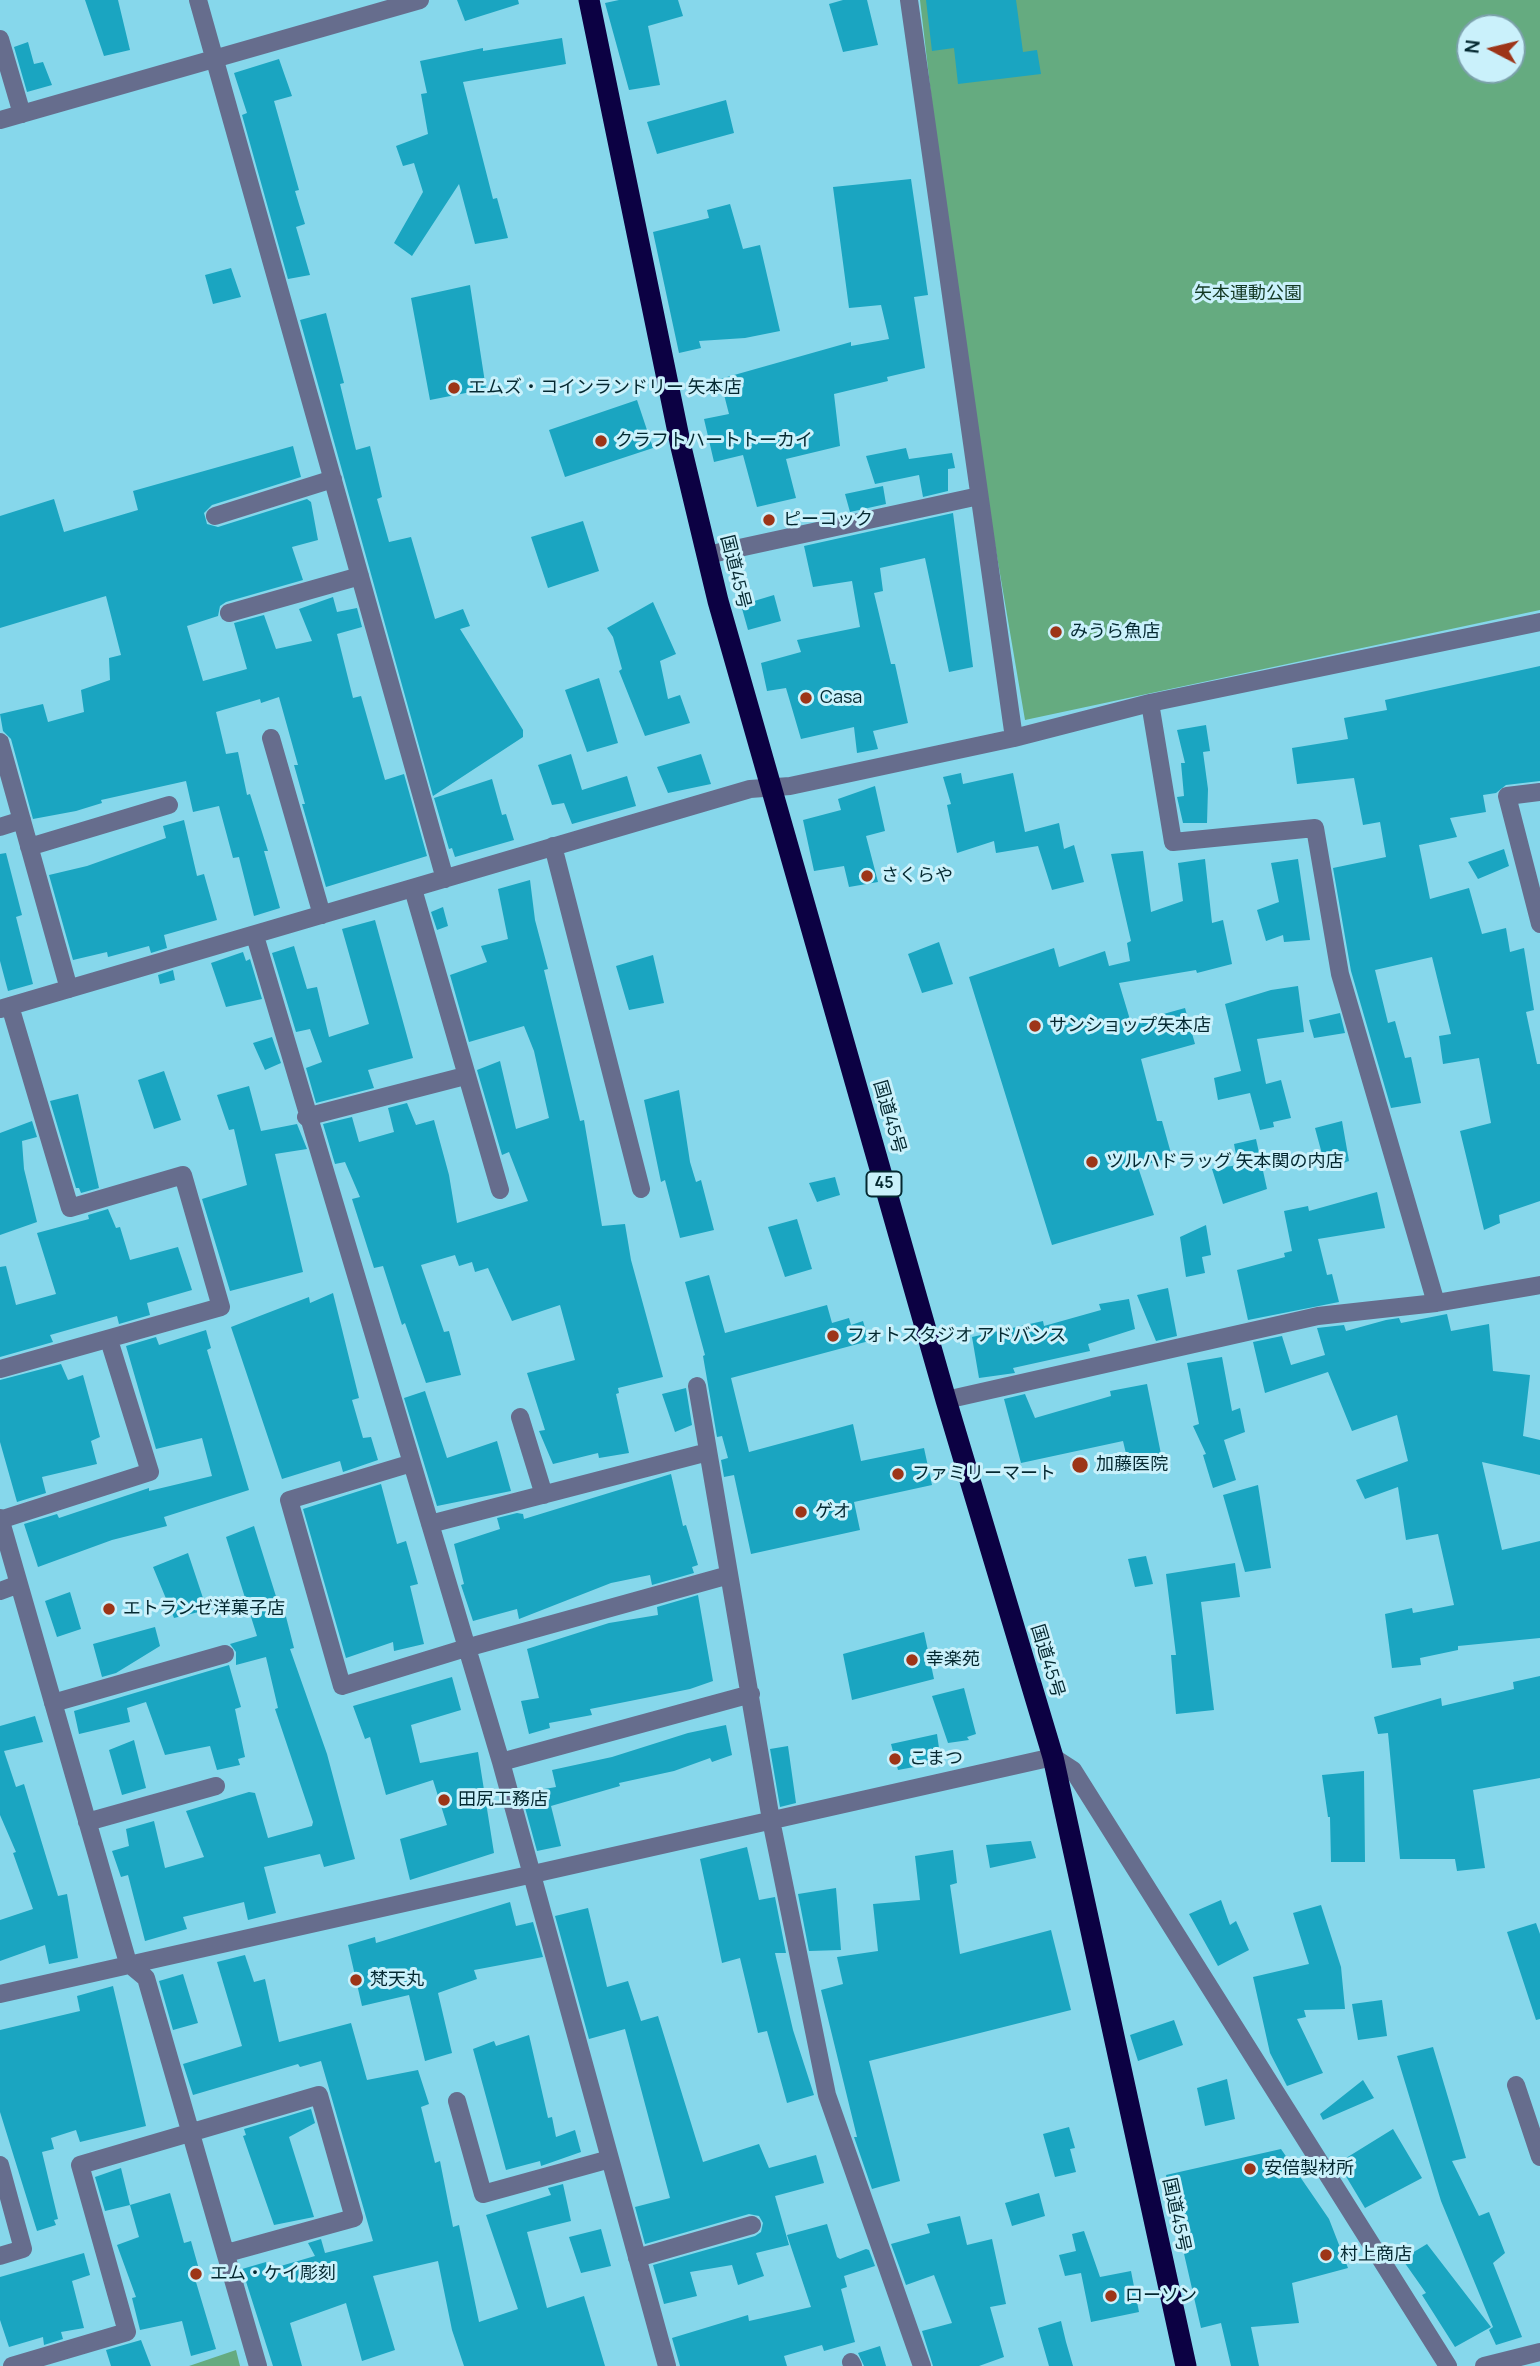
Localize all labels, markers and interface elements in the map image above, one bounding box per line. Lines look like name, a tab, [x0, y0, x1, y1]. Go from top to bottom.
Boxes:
north arrow	[1456, 14, 1526, 84]
text: N	[1458, 38, 1486, 55]
park label: 矢本運動公園	[1194, 283, 1302, 305]
place label: エムズ・コインランドリー 矢本店	[468, 377, 742, 399]
marker: エムズ・コインランドリー 矢本店	[446, 380, 462, 396]
place label: クラフトハートトーカイ	[615, 430, 813, 452]
marker: クラフトハートトーカイ	[593, 433, 609, 449]
place label: ピーコック	[783, 509, 873, 531]
marker: ピーコック	[761, 512, 777, 528]
street label: 国道45号	[715, 533, 755, 611]
place label: みうら魚店	[1070, 621, 1160, 643]
marker: みうら魚店	[1048, 624, 1064, 640]
place label: Casa	[820, 687, 862, 709]
marker: Casa	[798, 690, 814, 706]
place label: さくらや	[881, 865, 953, 887]
marker: さくらや	[859, 868, 875, 884]
place label: サンショップ矢本店	[1049, 1015, 1211, 1037]
marker: サンショップ矢本店	[1027, 1018, 1043, 1034]
street label: 国道45号	[868, 1078, 910, 1156]
place label: ツルハドラッグ 矢本関の内店	[1106, 1151, 1344, 1173]
marker: ツルハドラッグ 矢本関の内店	[1084, 1154, 1100, 1170]
road number: 45	[866, 1172, 902, 1196]
place label: フォトスタジオ アドバンス	[847, 1325, 1067, 1347]
marker: フォトスタジオ アドバンス	[825, 1328, 841, 1344]
place label: 加藤医院	[1096, 1454, 1168, 1476]
marker: 加藤医院	[1070, 1455, 1090, 1475]
place label: ファミリーマート	[912, 1463, 1056, 1485]
marker: ファミリーマート	[890, 1466, 906, 1482]
place label: ゲオ	[815, 1501, 851, 1523]
marker: ゲオ	[793, 1504, 809, 1520]
place label: エトランゼ洋菓子店	[123, 1598, 285, 1620]
marker: エトランゼ洋菓子店	[101, 1601, 117, 1617]
street label: 国道45号	[1026, 1622, 1068, 1700]
place label: 幸楽苑	[926, 1649, 980, 1671]
marker: 幸楽苑	[904, 1652, 920, 1668]
place label: こまつ	[909, 1748, 963, 1770]
marker: こまつ	[887, 1751, 903, 1767]
place label: 田尻工務店	[458, 1789, 548, 1811]
marker: 田尻工務店	[436, 1792, 452, 1808]
place label: 梵天丸	[370, 1969, 424, 1991]
marker: 梵天丸	[348, 1972, 364, 1988]
place label: 安倍製材所	[1264, 2158, 1354, 2180]
marker: 安倍製材所	[1242, 2161, 1258, 2177]
street label: 国道45号	[1158, 2176, 1194, 2254]
place label: 村上商店	[1340, 2244, 1412, 2266]
marker: 村上商店	[1318, 2247, 1334, 2263]
place label: エム・ケイ彫刻	[210, 2263, 336, 2285]
marker: エム・ケイ彫刻	[188, 2266, 204, 2282]
place label: ローソン	[1125, 2285, 1197, 2307]
marker: ローソン	[1103, 2288, 1119, 2304]

